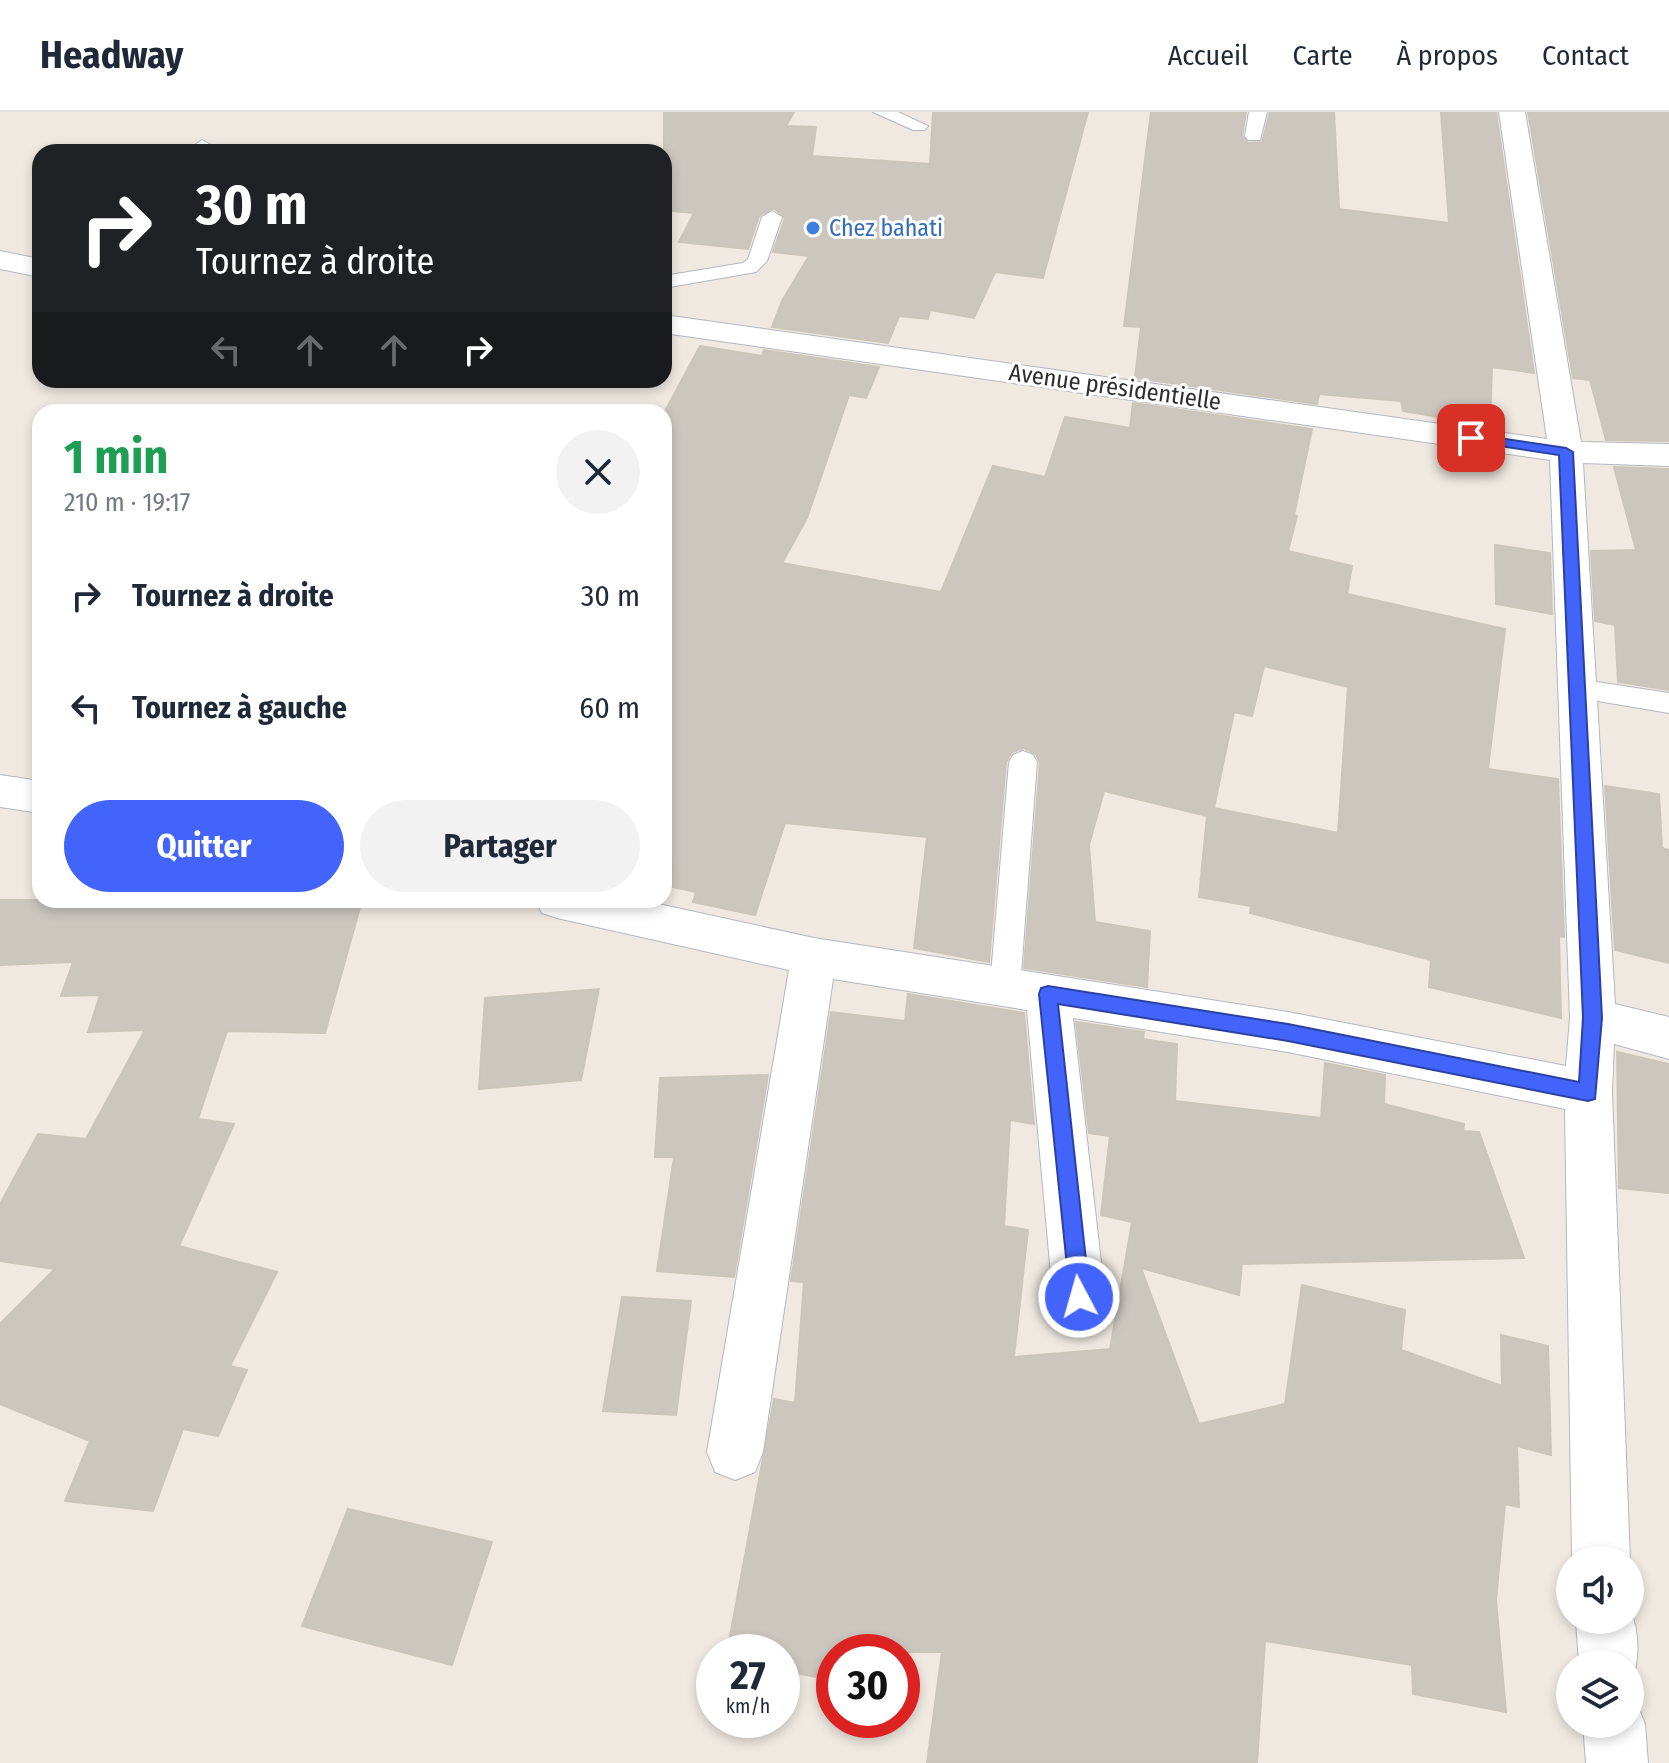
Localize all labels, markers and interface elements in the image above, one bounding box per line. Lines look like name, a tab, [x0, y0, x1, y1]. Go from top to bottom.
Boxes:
text: Headway	[40, 32, 183, 78]
text: Accueil	[1168, 39, 1249, 72]
text: Carte	[1293, 39, 1353, 72]
text: À propos	[1397, 39, 1498, 72]
text: Contact	[1542, 39, 1629, 72]
text: 30 m	[196, 172, 307, 239]
icon: right	[64, 176, 168, 280]
place label: Chez bahati	[829, 214, 943, 242]
marker: Chez bahati	[804, 219, 822, 237]
text: Tournez à droite	[196, 240, 434, 284]
icon: left	[204, 328, 248, 372]
icon: ahead	[288, 328, 332, 372]
icon: ahead	[372, 328, 416, 372]
icon: right	[456, 328, 500, 372]
street label: Avenue présidentielle	[1007, 358, 1223, 416]
pin	[1437, 404, 1505, 472]
icon: arrive	[1449, 416, 1493, 460]
text: 1 min	[64, 428, 169, 486]
button: close	[556, 430, 640, 514]
text: 210 m · 19:17	[64, 487, 190, 518]
icon: right	[64, 574, 108, 618]
text: Tournez à droite	[132, 578, 334, 614]
text: 30 m	[581, 578, 640, 614]
icon: left	[64, 686, 108, 730]
text: Tournez à gauche	[132, 690, 347, 726]
text: 60 m	[579, 690, 640, 726]
button: Quitter	[64, 800, 344, 892]
button: Partager	[360, 800, 640, 892]
position arrow	[1037, 1255, 1121, 1339]
map controls	[1556, 1546, 1644, 1738]
button: sound	[1556, 1546, 1644, 1634]
speed limit sign: 30	[816, 1634, 920, 1738]
button: layers	[1556, 1650, 1644, 1738]
text: 27	[730, 1652, 766, 1700]
text: km/h	[726, 1694, 770, 1718]

